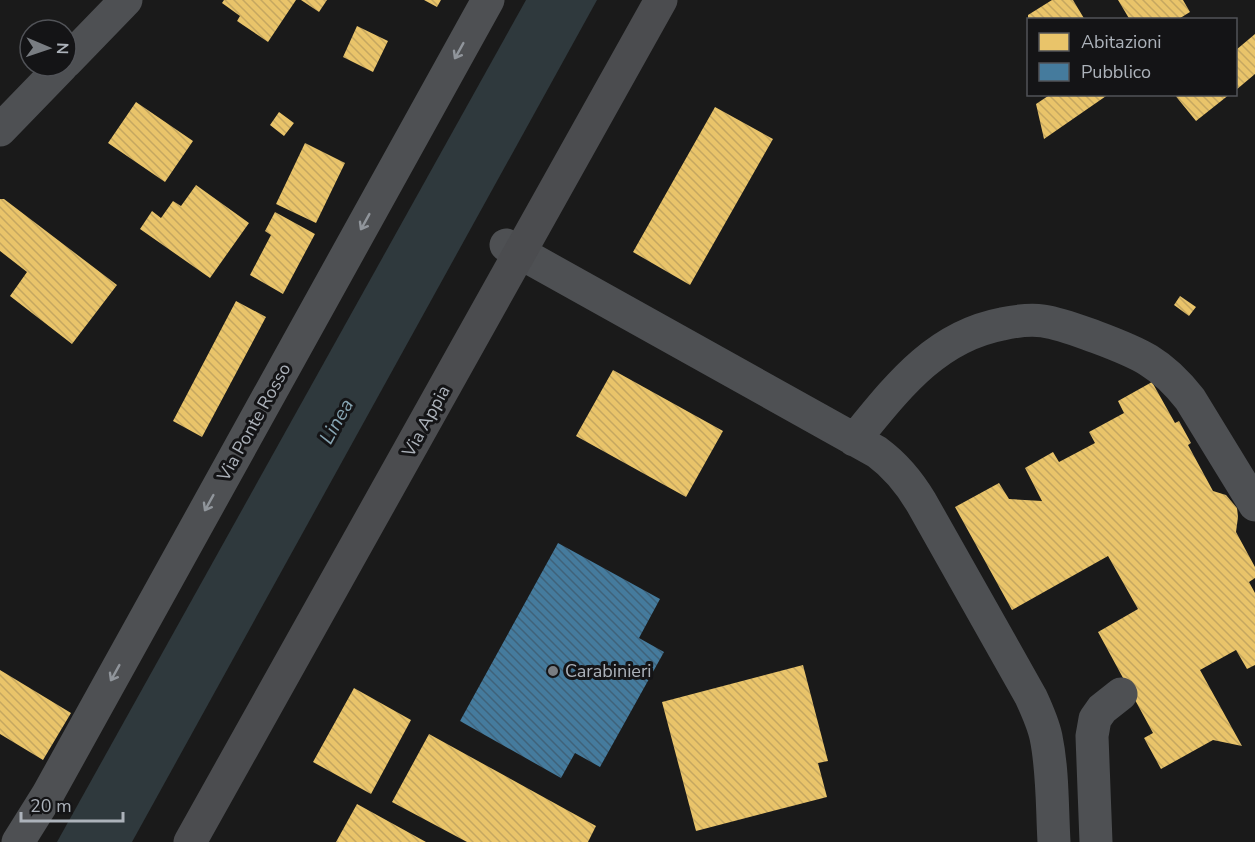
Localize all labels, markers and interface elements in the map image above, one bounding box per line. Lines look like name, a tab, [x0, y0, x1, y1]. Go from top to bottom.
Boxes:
north arrow	[18, 18, 78, 78]
legend	[1027, 18, 1237, 96]
text: Abitazioni	[1081, 30, 1162, 54]
text: N	[51, 42, 73, 55]
one-way arrow	[453, 42, 465, 59]
text: Pubblico	[1081, 60, 1151, 84]
one-way arrow	[359, 213, 371, 230]
street label: Via Ponte Rosso	[211, 359, 296, 486]
street label: Via Appia	[396, 381, 456, 462]
water label: Linea	[313, 394, 360, 449]
one-way arrow	[203, 493, 214, 511]
place label: Carabinieri	[565, 659, 652, 683]
one-way arrow	[109, 664, 121, 681]
marker: Carabinieri	[546, 664, 560, 678]
scale bar	[21, 785, 123, 823]
text: 20 m	[30, 794, 72, 818]

